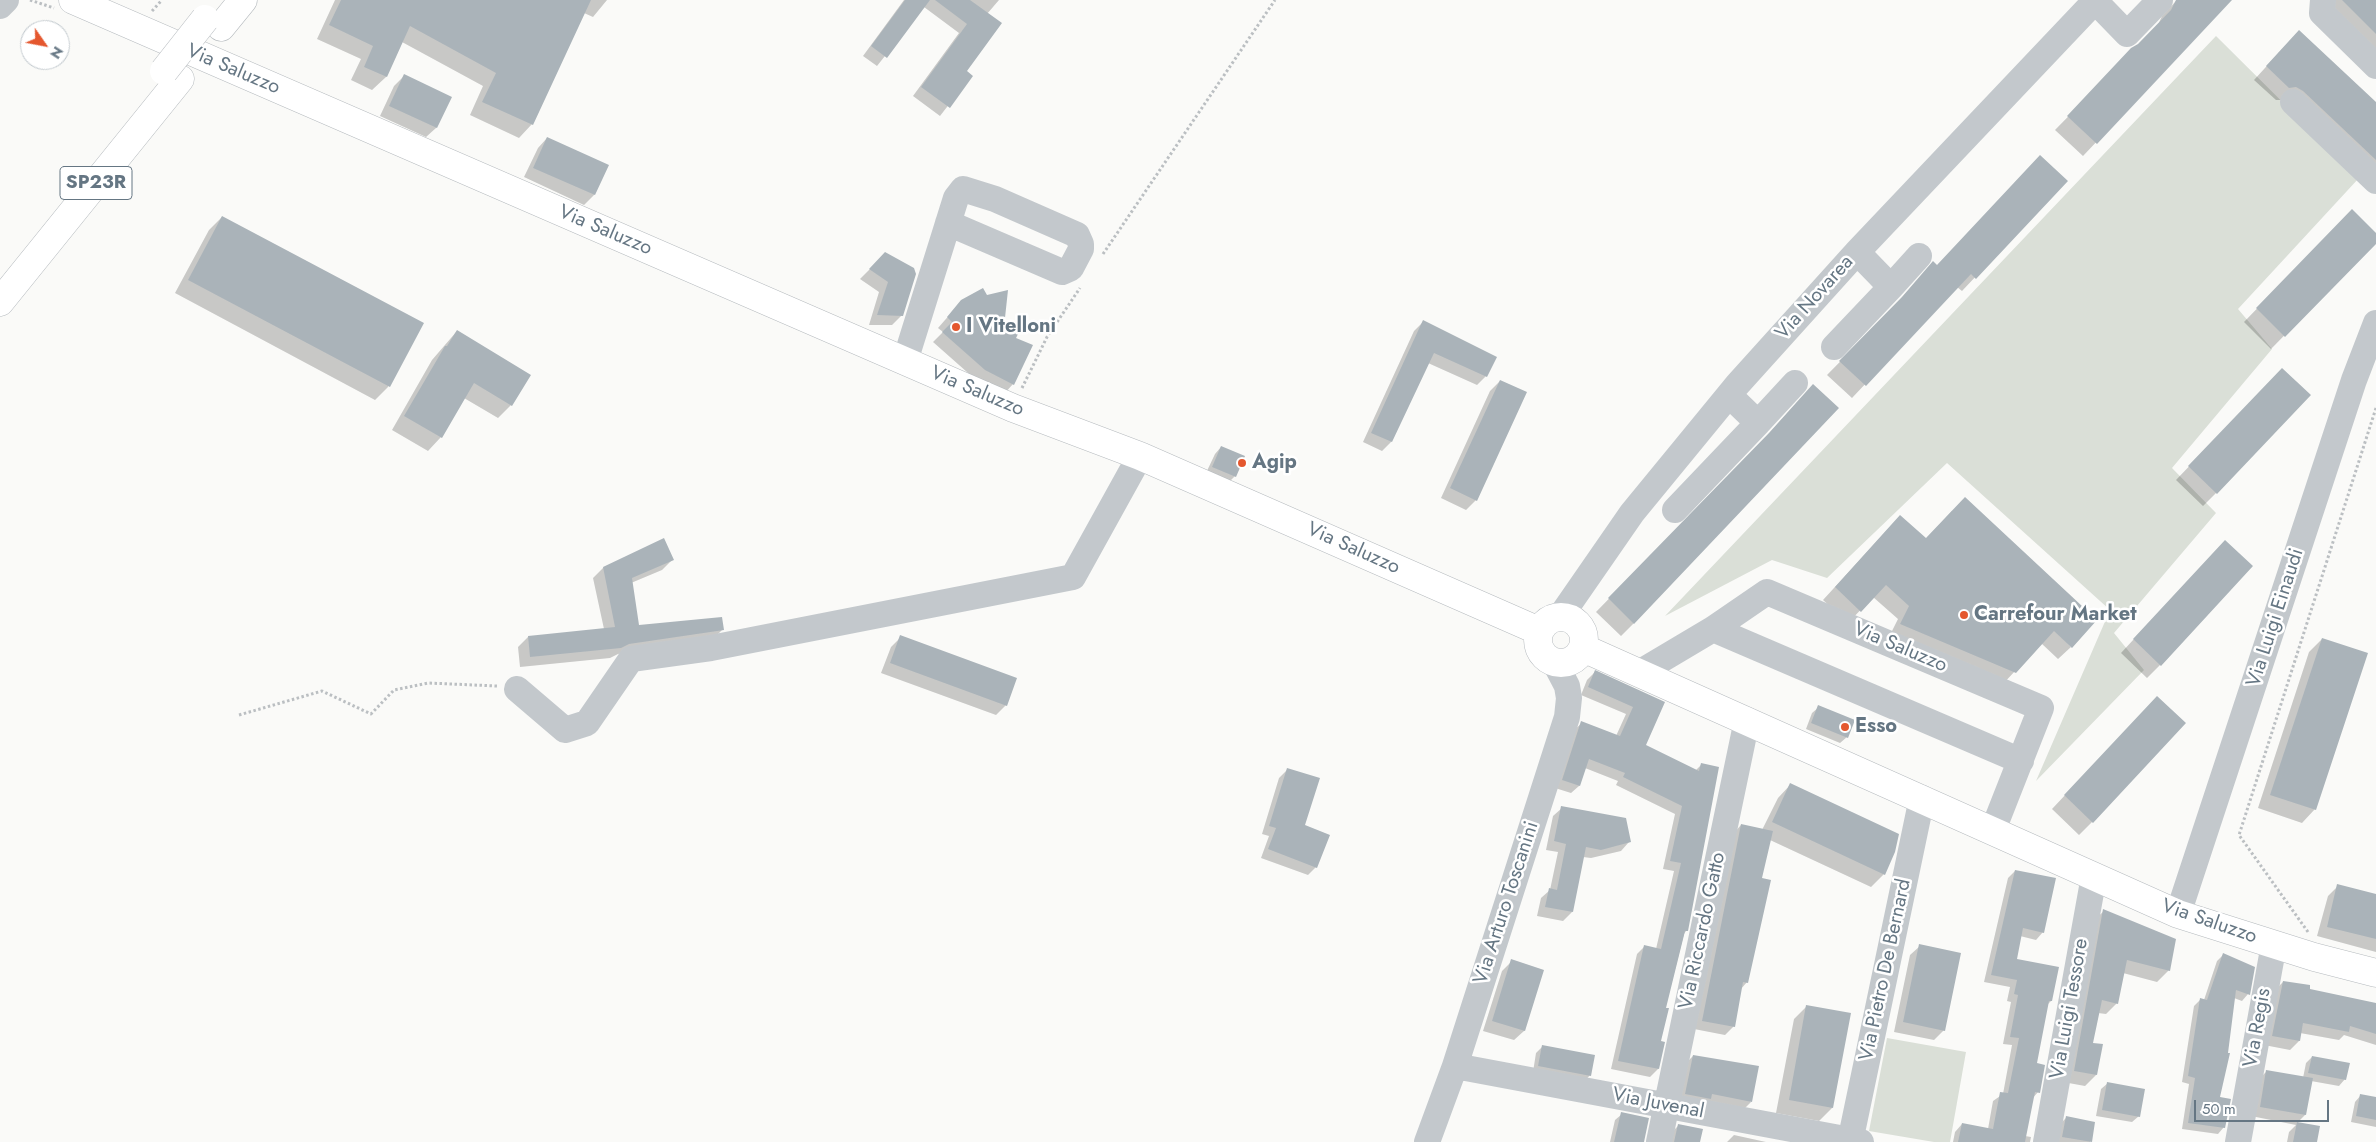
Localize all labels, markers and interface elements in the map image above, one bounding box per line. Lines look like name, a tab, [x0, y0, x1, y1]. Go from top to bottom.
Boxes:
north arrow	[20, 20, 70, 70]
street label: Via Saluzzo	[183, 40, 283, 100]
text: N	[45, 43, 68, 63]
road number: SP23R	[60, 167, 132, 200]
street label: Via Saluzzo	[555, 201, 655, 261]
street label: Via Novarea	[1771, 251, 1859, 345]
place label: I Vitelloni	[966, 315, 1056, 339]
marker: I Vitelloni	[950, 321, 962, 333]
street label: Via Saluzzo	[927, 362, 1027, 422]
place label: Agip	[1252, 451, 1297, 475]
marker: Agip	[1236, 457, 1248, 469]
street label: Via Saluzzo	[1303, 518, 1403, 580]
street label: Via Luigi Einaudi	[2242, 546, 2310, 690]
place label: Carrefour Market	[1974, 603, 2137, 627]
marker: Carrefour Market	[1958, 609, 1970, 621]
street label: Via Saluzzo	[1850, 618, 1950, 678]
place label: Esso	[1855, 715, 1897, 739]
marker: Esso	[1839, 721, 1851, 733]
street label: Via Arturo Toscanini	[1469, 819, 1545, 987]
street label: Via Riccardo Gatto	[1675, 850, 1731, 1012]
street label: Via Pietro De Bernard	[1855, 877, 1917, 1063]
street label: Via Saluzzo	[2158, 894, 2260, 950]
street label: Via Luigi Tessore	[2046, 937, 2094, 1081]
street label: Via Regis	[2239, 986, 2277, 1070]
street label: Via Juvenal	[1610, 1083, 1706, 1125]
scale bar	[2196, 1090, 2331, 1122]
text: 50 m	[2202, 1098, 2236, 1120]

